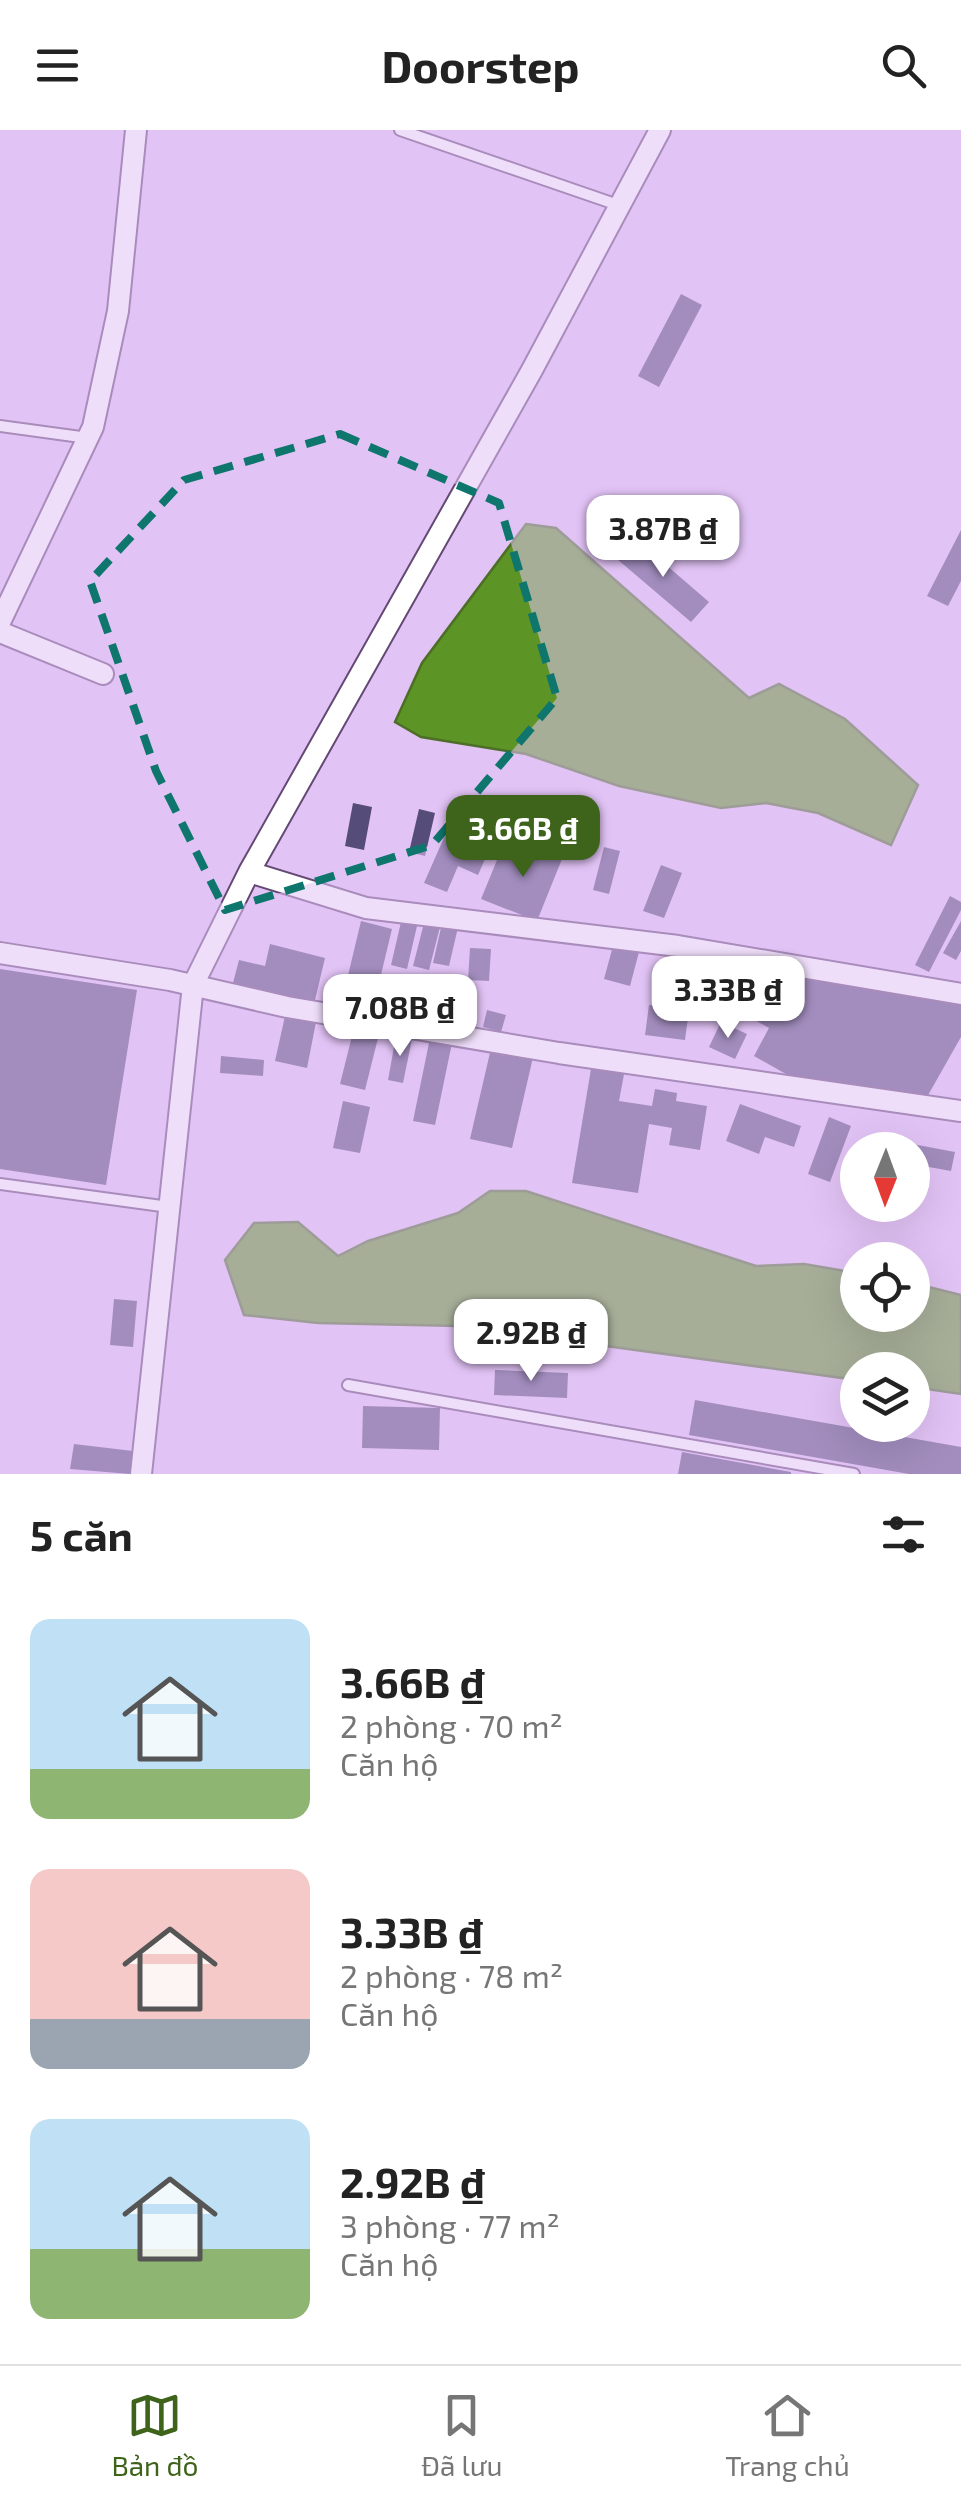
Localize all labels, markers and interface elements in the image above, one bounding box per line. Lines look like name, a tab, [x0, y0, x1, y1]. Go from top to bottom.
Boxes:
icon: menu	[30, 38, 85, 93]
text: Doorstep	[382, 38, 579, 92]
icon: search	[876, 38, 931, 93]
pin: 3.87B ₫	[571, 495, 755, 580]
text: 3.87B ₫	[608, 508, 718, 546]
pin: 3.66B ₫	[431, 795, 615, 880]
text: 3.66B ₫	[468, 808, 578, 846]
pin: 3.33B ₫	[636, 956, 820, 1041]
text: 3.33B ₫	[674, 969, 782, 1007]
pin: 7.08B ₫	[308, 974, 492, 1059]
text: 7.08B ₫	[345, 987, 455, 1025]
north arrow	[840, 1132, 930, 1222]
map controls	[840, 1132, 930, 1442]
button: locate	[840, 1242, 930, 1332]
pin: 2.92B ₫	[439, 1299, 623, 1384]
text: 2.92B ₫	[476, 1312, 586, 1350]
button: layers	[840, 1352, 930, 1442]
icon: filters	[876, 1507, 931, 1562]
text: 5 căn	[30, 1509, 133, 1559]
text: 3.66B ₫	[340, 1656, 484, 1706]
icon: home	[110, 1659, 230, 1779]
text: 2 phòng · 70 m²	[340, 1706, 563, 1744]
text: Căn hộ	[340, 1744, 438, 1782]
text: 3.33B ₫	[340, 1906, 483, 1956]
icon: home	[110, 1909, 230, 2029]
text: 2 phòng · 78 m²	[340, 1956, 563, 1994]
text: Căn hộ	[340, 1994, 438, 2032]
text: 2.92B ₫	[340, 2156, 485, 2206]
icon: home	[110, 2159, 230, 2279]
text: 3 phòng · 77 m²	[340, 2206, 560, 2244]
text: Căn hộ	[340, 2244, 438, 2282]
tab: Bản đồ	[111, 2388, 198, 2482]
tab: Đã lưu	[421, 2388, 503, 2482]
tab: Trang chủ	[725, 2388, 850, 2482]

